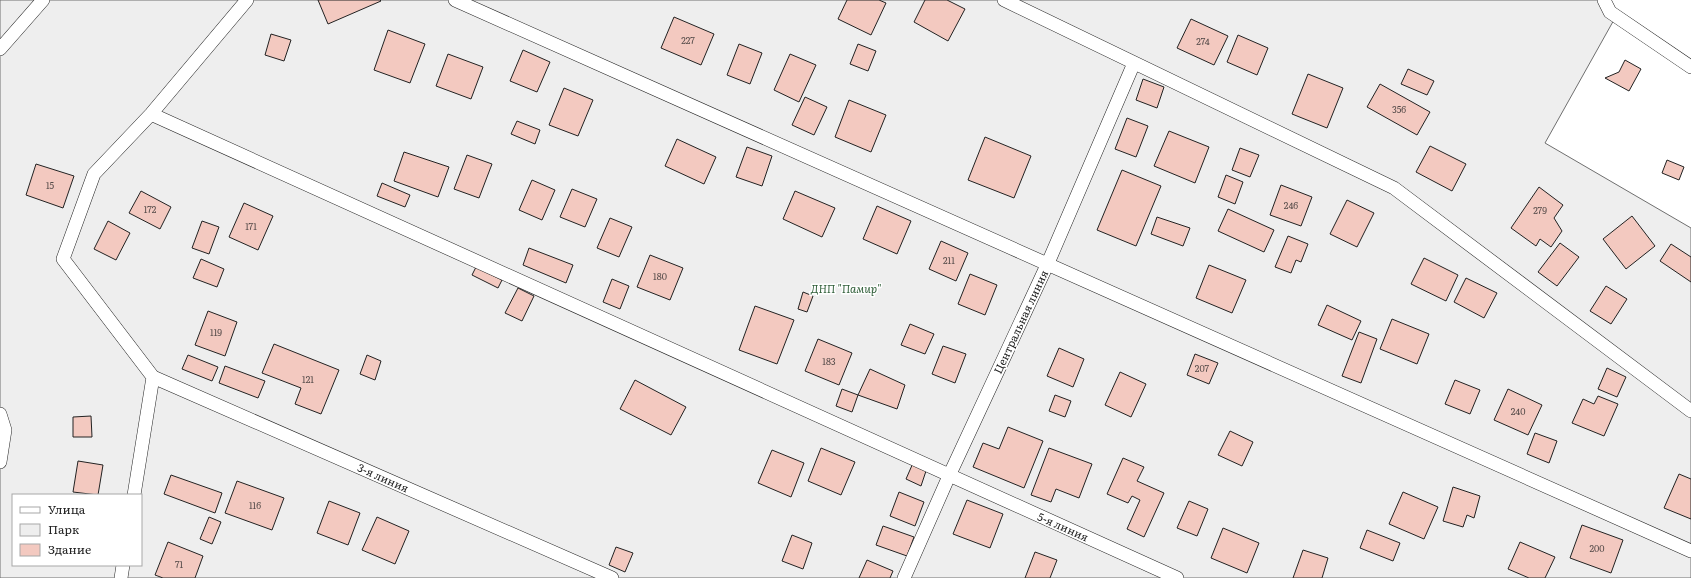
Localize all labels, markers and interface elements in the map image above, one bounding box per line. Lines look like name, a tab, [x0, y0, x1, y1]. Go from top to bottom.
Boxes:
house number: 227	[681, 33, 695, 47]
house number: 274	[1196, 34, 1210, 48]
house number: 356	[1392, 102, 1406, 116]
house number: 15	[46, 178, 55, 192]
house number: 246	[1284, 198, 1298, 212]
house number: 172	[144, 202, 157, 216]
house number: 279	[1533, 203, 1547, 217]
house number: 171	[245, 219, 257, 233]
house number: 211	[943, 253, 955, 267]
street label: Центральная линия	[989, 267, 1051, 376]
house number: 180	[653, 269, 667, 283]
park label: ДНП "Памир"	[811, 280, 881, 296]
house number: 119	[210, 325, 222, 339]
house number: 183	[822, 354, 836, 368]
house number: 207	[1195, 361, 1210, 375]
house number: 121	[302, 372, 314, 386]
house number: 240	[1511, 404, 1525, 418]
street label: 3-я линия	[355, 459, 412, 496]
legend	[12, 494, 142, 566]
house number: 116	[249, 498, 261, 512]
text: Улица	[48, 500, 86, 518]
street label: 5-я линия	[1035, 508, 1092, 545]
text: Парк	[48, 520, 79, 538]
text: Здание	[48, 540, 91, 558]
house number: 200	[1590, 541, 1604, 555]
house number: 71	[175, 557, 183, 571]

